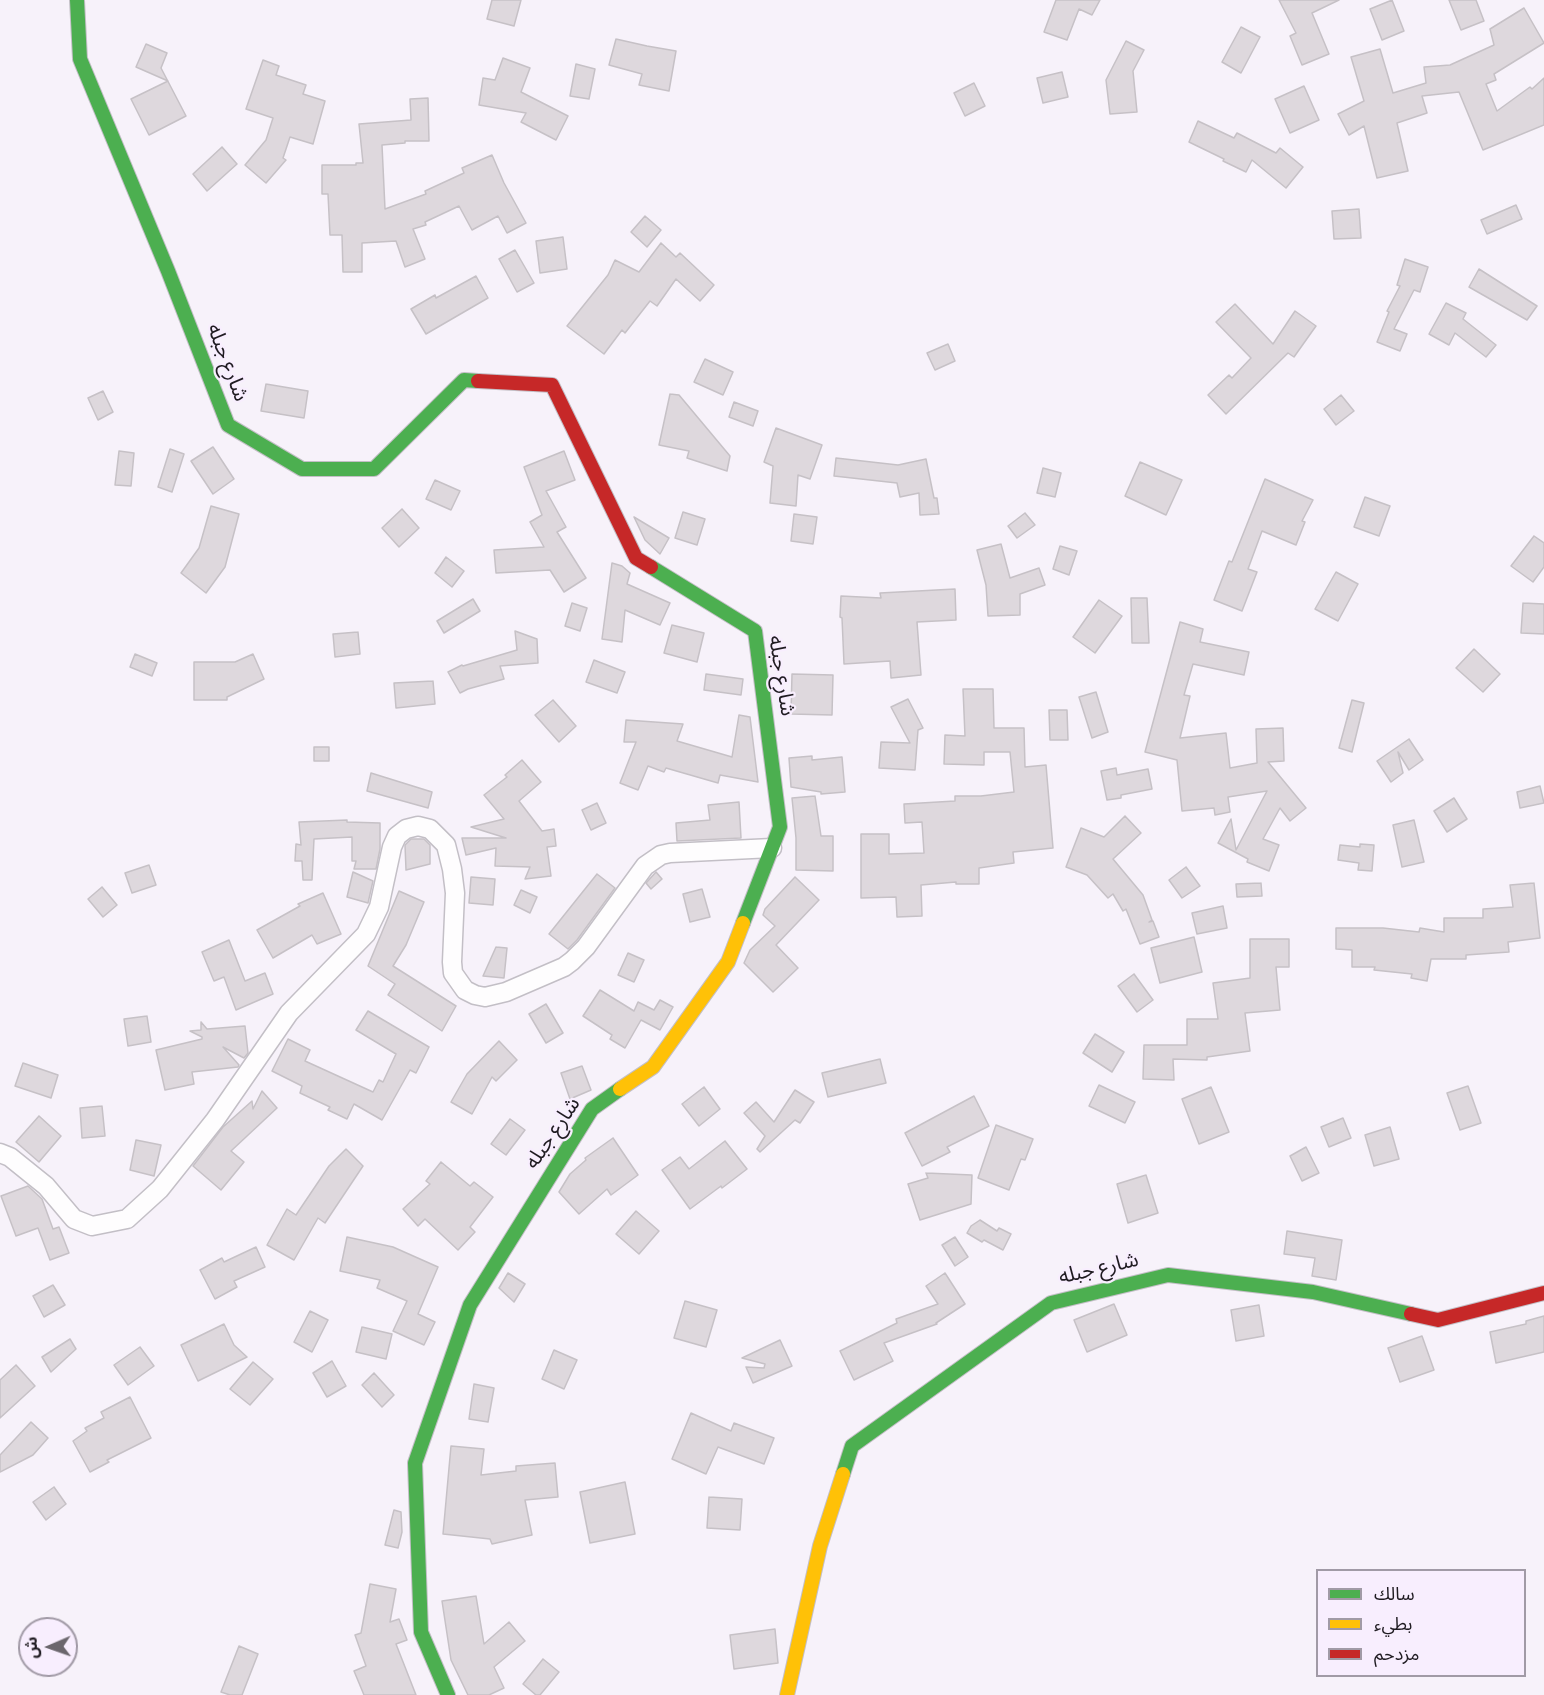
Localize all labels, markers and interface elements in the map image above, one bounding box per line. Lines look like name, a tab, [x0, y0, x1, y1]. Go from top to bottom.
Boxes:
street label: شارع جبله	[200, 321, 252, 405]
street label: شارع جبله	[761, 634, 799, 718]
street label: شارع جبله	[521, 1093, 587, 1175]
street label: شارع جبله	[1057, 1249, 1141, 1291]
legend	[1316, 1569, 1526, 1677]
text: سالك	[1374, 1582, 1415, 1607]
text: بطيء	[1374, 1612, 1412, 1637]
north arrow	[18, 1617, 78, 1677]
text: ش	[21, 1636, 43, 1659]
text: مزدحم	[1374, 1642, 1419, 1667]

